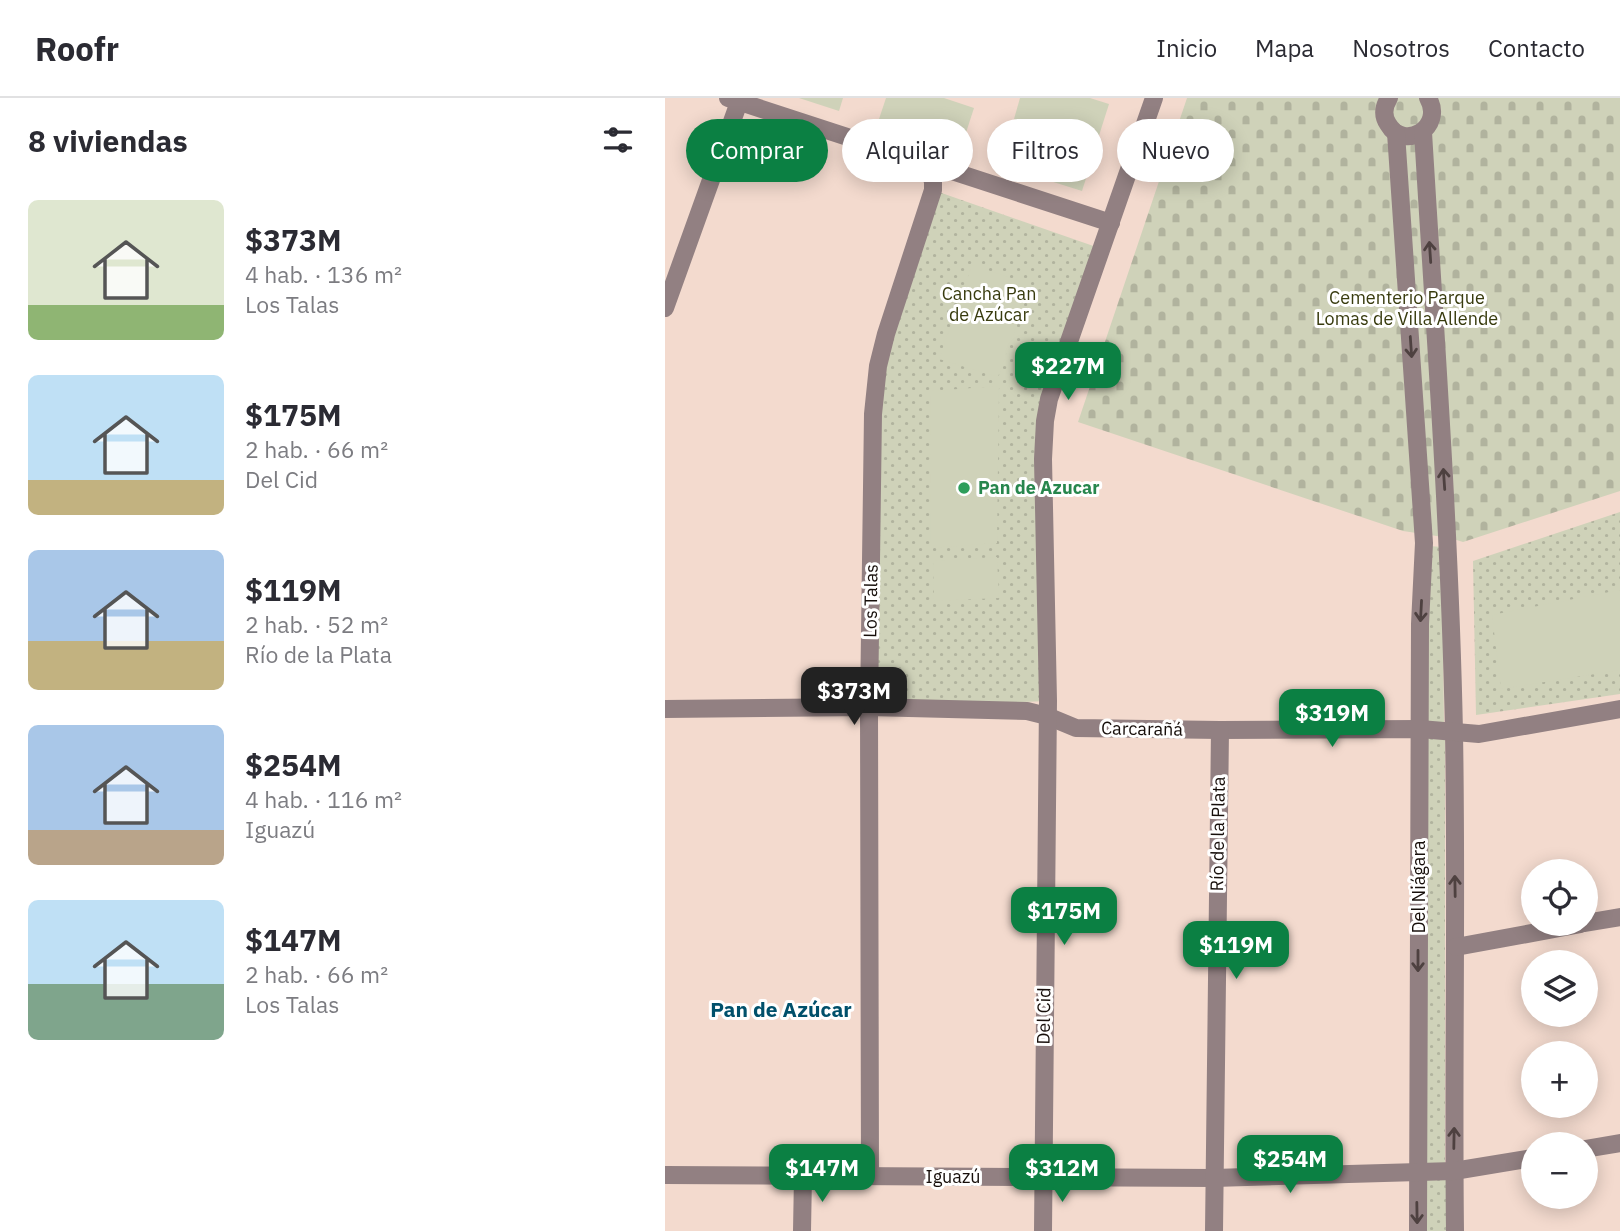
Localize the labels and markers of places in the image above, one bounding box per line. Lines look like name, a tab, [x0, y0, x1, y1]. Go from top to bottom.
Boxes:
pin: $227M	[1019, 342, 1117, 402]
place label: Pan de Azucar	[978, 476, 1099, 499]
marker: Pan de Azucar	[956, 480, 972, 496]
pin: $373M	[805, 668, 903, 727]
pin: $319M	[1283, 690, 1381, 749]
pin: $175M	[1015, 888, 1113, 947]
pin: $119M	[1187, 922, 1285, 981]
pin: $254M	[1241, 1136, 1339, 1195]
pin: $147M	[773, 1144, 871, 1204]
pin: $312M	[1013, 1144, 1111, 1204]

